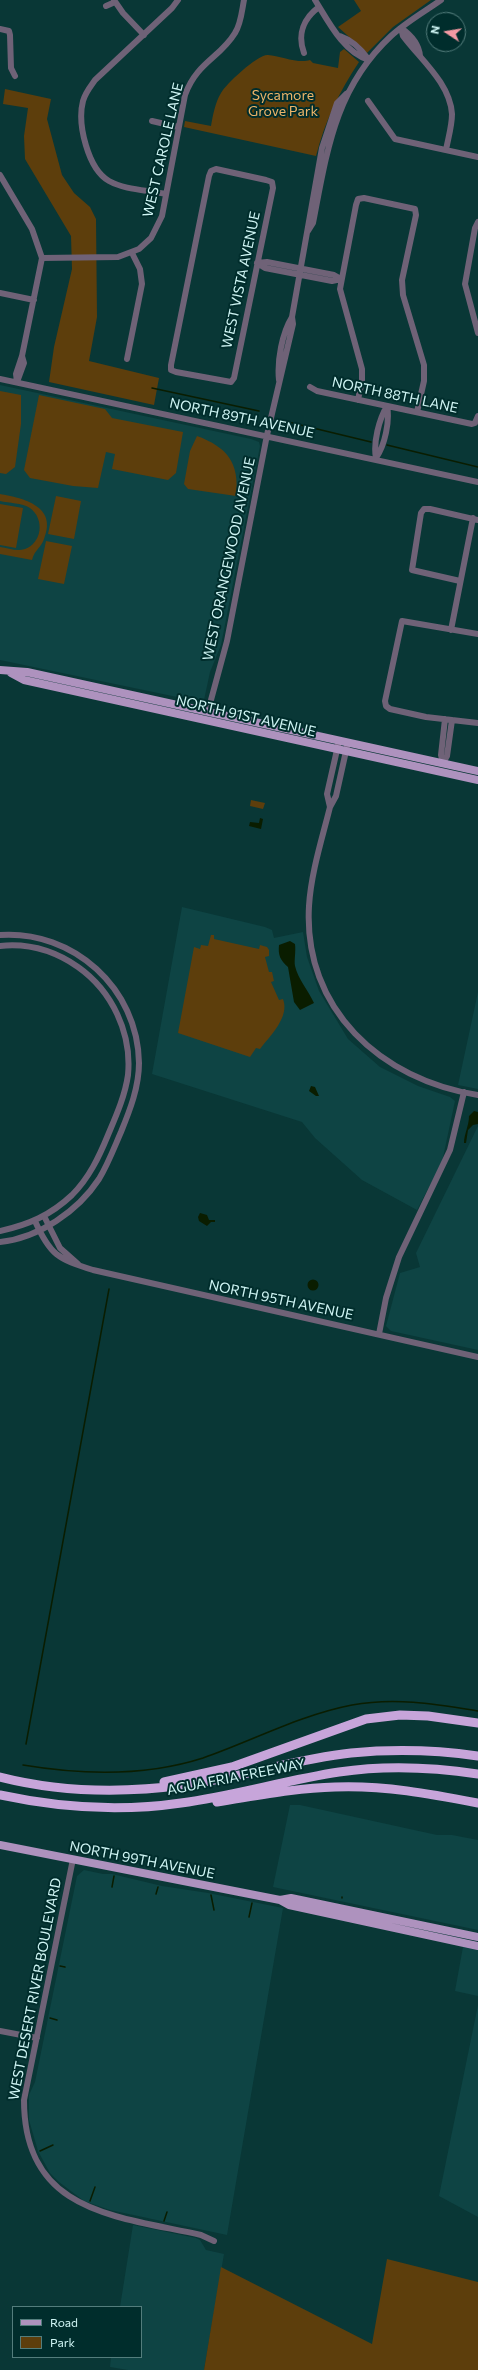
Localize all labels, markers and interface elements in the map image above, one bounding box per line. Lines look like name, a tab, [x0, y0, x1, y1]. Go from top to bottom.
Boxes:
north arrow	[426, 12, 466, 52]
text: N	[428, 24, 442, 35]
street label: WEST CAROLE LANE	[139, 81, 187, 219]
park label: Sycamore Grove Park	[248, 87, 318, 120]
street label: WEST VISTA AVENUE	[218, 210, 264, 350]
street label: NORTH 88TH LANE	[330, 373, 460, 417]
street label: NORTH 89TH AVENUE	[168, 394, 316, 442]
street label: WEST ORANGEWOOD AVENUE	[199, 456, 259, 662]
street label: NORTH 91ST AVENUE	[174, 692, 318, 740]
street label: NORTH 95TH AVENUE	[207, 1276, 355, 1324]
street label: AGUA FRIA FREEWAY	[166, 1755, 306, 1799]
street label: NORTH 99TH AVENUE	[68, 1838, 216, 1882]
street label: WEST DESERT RIVER BOULEVARD	[5, 1876, 65, 2102]
legend	[12, 2306, 142, 2358]
text: Road	[50, 2315, 78, 2329]
text: Park	[50, 2335, 75, 2349]

